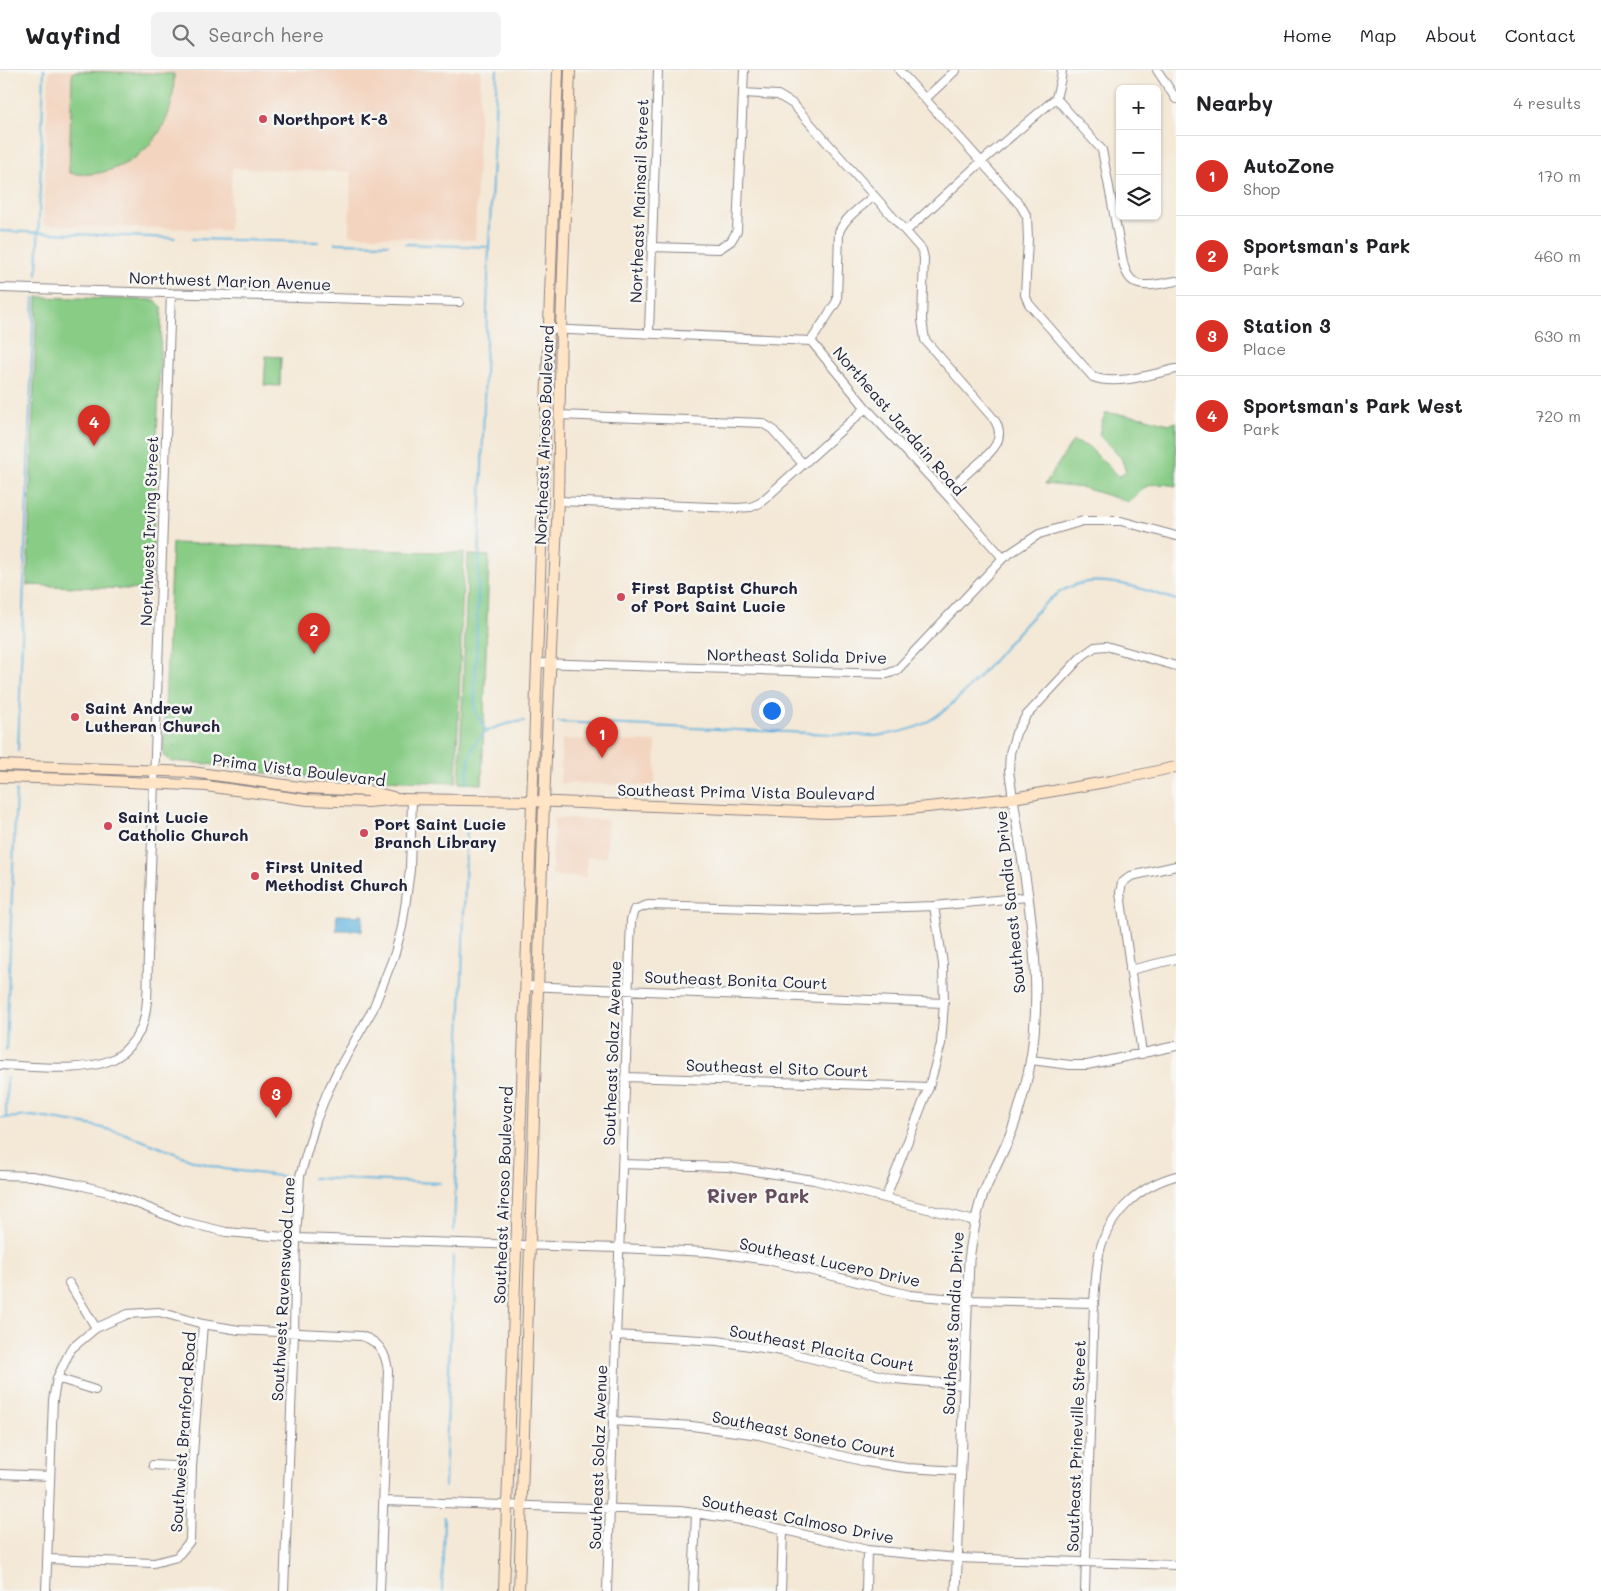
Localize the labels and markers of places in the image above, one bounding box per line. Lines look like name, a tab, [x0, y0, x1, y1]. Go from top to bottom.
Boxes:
place label: Northport K-8	[273, 108, 388, 129]
marker: Northport K-8	[257, 113, 269, 125]
pin: 4	[78, 405, 110, 446]
place label: First Baptist Church of Port Saint Lucie	[631, 577, 798, 616]
marker: First Baptist Church of Port Saint Lucie	[615, 591, 627, 603]
pin: 2	[298, 613, 330, 654]
place label: Saint Andrew Lutheran Church	[85, 697, 220, 736]
marker: Saint Andrew Lutheran Church	[69, 711, 81, 723]
pin: 1	[586, 717, 618, 758]
place label: Saint Lucie Catholic Church	[118, 806, 248, 845]
place label: Port Saint Lucie Branch Library	[374, 813, 506, 852]
marker: Saint Lucie Catholic Church	[102, 820, 114, 832]
marker: Port Saint Lucie Branch Library	[358, 827, 370, 839]
place label: First United Methodist Church	[265, 856, 408, 895]
marker: First United Methodist Church	[249, 870, 261, 882]
pin: 3	[260, 1077, 292, 1118]

